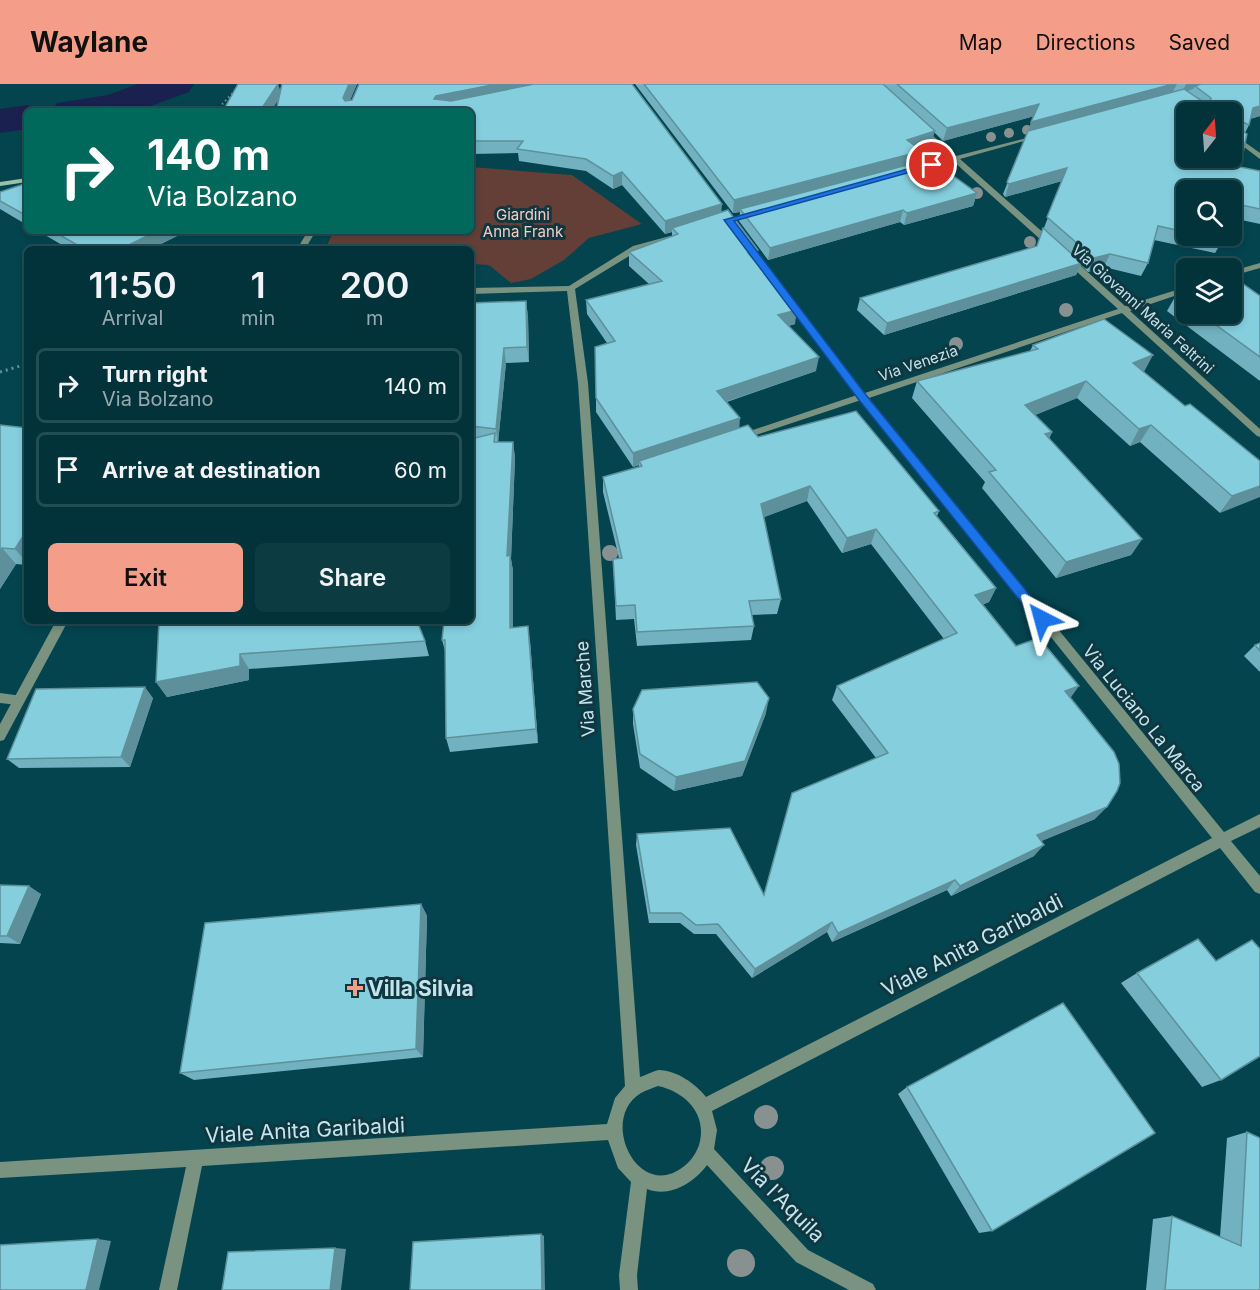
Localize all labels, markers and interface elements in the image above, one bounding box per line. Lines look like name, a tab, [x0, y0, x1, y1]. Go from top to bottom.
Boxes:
text: Waylane	[30, 25, 148, 59]
text: Map	[959, 30, 1002, 55]
text: Directions	[1035, 30, 1136, 55]
text: Saved	[1169, 30, 1230, 55]
north arrow	[1176, 102, 1242, 168]
map controls	[1176, 102, 1242, 324]
text: 140 m	[147, 129, 270, 180]
icon: right	[48, 132, 126, 210]
pin	[906, 139, 957, 190]
icon: arrive	[915, 148, 948, 181]
text: Via Bolzano	[147, 180, 298, 213]
button: search	[1176, 180, 1242, 246]
park label: Giardini Anna Frank	[483, 205, 564, 241]
street label: Via Giovanni Maria Feltrini	[1068, 240, 1218, 378]
button: layers	[1176, 258, 1242, 324]
text: 11:50	[88, 263, 177, 307]
text: 1	[251, 263, 266, 307]
text: 200	[340, 263, 410, 307]
text: Arrival	[102, 306, 163, 330]
text: min	[241, 306, 275, 330]
text: m	[366, 306, 383, 330]
street label: Via Venezia	[876, 341, 960, 385]
text: Turn right	[102, 361, 208, 387]
icon: right	[51, 369, 84, 402]
text: 140 m	[385, 373, 447, 399]
text: Via Bolzano	[102, 387, 214, 411]
icon: arrive	[51, 453, 84, 486]
text: Arrive at destination	[102, 457, 321, 483]
text: 60 m	[394, 457, 447, 483]
button: Exit	[48, 543, 243, 612]
button: Share	[255, 543, 450, 612]
position arrow	[1010, 587, 1074, 651]
street label: Via Marche	[571, 640, 599, 738]
street label: Via Luciano La Marca	[1078, 640, 1210, 796]
street label: Viale Anita Garibaldi	[877, 888, 1067, 1002]
place label: Villa Silvia	[368, 976, 474, 1001]
marker: Villa Silvia	[346, 979, 364, 997]
street label: Viale Anita Garibaldi	[205, 1112, 405, 1148]
street label: Via l'Aquila	[736, 1153, 830, 1247]

